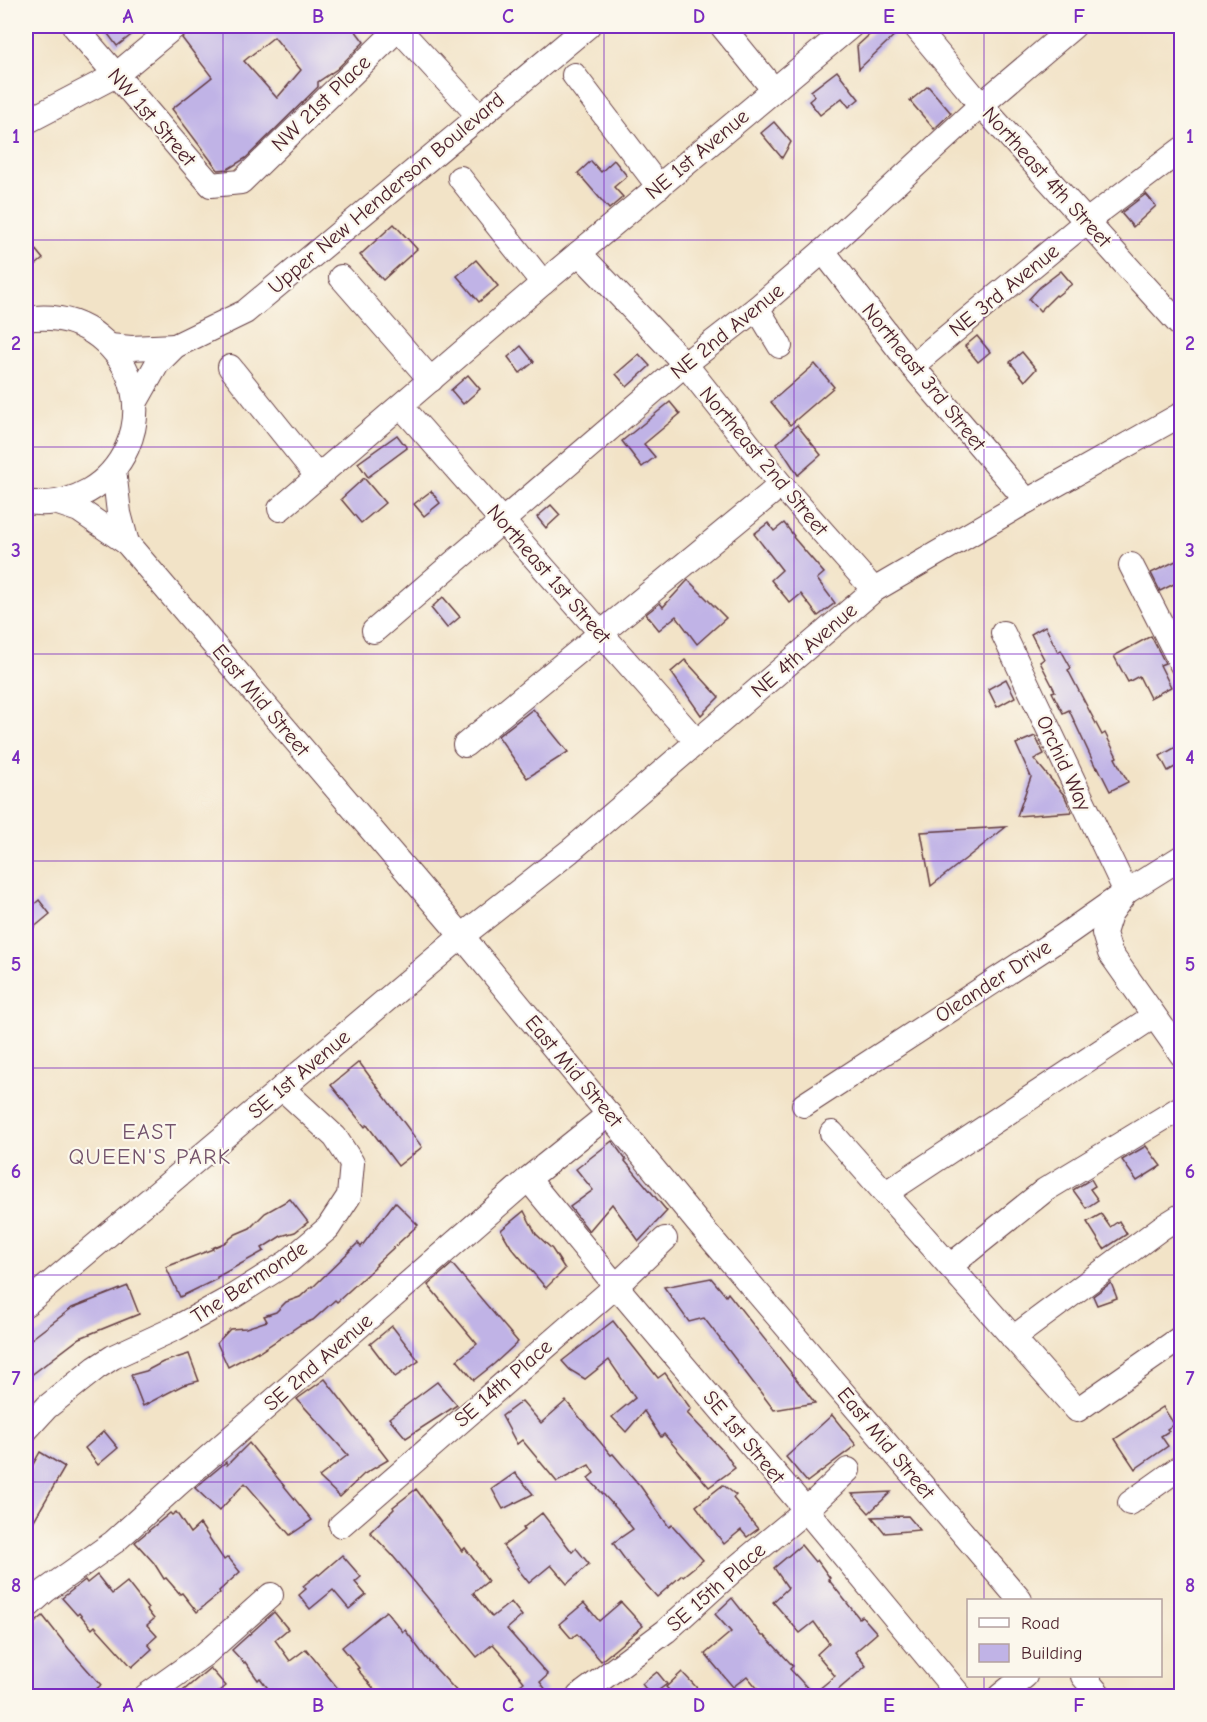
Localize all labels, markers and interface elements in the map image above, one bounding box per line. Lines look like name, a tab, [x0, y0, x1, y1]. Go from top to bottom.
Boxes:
text: A	[122, 5, 134, 28]
text: B	[312, 5, 324, 28]
text: C	[502, 5, 514, 28]
text: D	[693, 5, 705, 28]
text: E	[883, 5, 895, 28]
text: F	[1073, 5, 1085, 28]
street label: NW 21st Place	[267, 50, 375, 156]
street label: NW 1st Street	[103, 63, 202, 172]
street label: Upper New Henderson Boulevard	[263, 87, 509, 299]
street label: Northeast 4th Street	[978, 102, 1117, 253]
street label: NE 1st Avenue	[640, 104, 754, 204]
text: 1	[12, 125, 20, 148]
text: 1	[1186, 125, 1194, 148]
street label: NE 3rd Avenue	[944, 239, 1064, 341]
street label: NE 2nd Avenue	[666, 278, 788, 384]
street label: Northeast 3rd Street	[857, 298, 991, 456]
text: 2	[11, 332, 21, 355]
text: 2	[1185, 332, 1195, 355]
street label: Northeast 2nd Street	[695, 382, 834, 541]
street label: Northeast 1st Street	[482, 500, 617, 649]
text: 3	[11, 539, 21, 562]
text: 3	[1185, 539, 1195, 562]
street label: NE 4th Avenue	[746, 598, 862, 702]
street label: East Mid Street	[207, 639, 315, 761]
street label: Orchid Way	[1031, 711, 1097, 815]
text: 4	[11, 746, 21, 769]
text: 4	[1185, 746, 1195, 769]
street label: Oleander Drive	[931, 935, 1055, 1027]
text: 5	[11, 953, 21, 976]
text: 5	[1185, 953, 1195, 976]
street label: East Mid Street	[520, 1010, 628, 1132]
street label: SE 1st Avenue	[243, 1025, 355, 1123]
district label: EAST QUEEN'S PARK	[68, 1119, 232, 1170]
text: 6	[11, 1160, 21, 1183]
text: 6	[1185, 1160, 1195, 1183]
street label: The Bermonde	[187, 1236, 311, 1328]
street label: SE 2nd Avenue	[259, 1308, 377, 1416]
street label: SE 14th Place	[449, 1334, 557, 1432]
text: 7	[12, 1367, 21, 1390]
text: 7	[1186, 1367, 1195, 1390]
street label: East Mid Street	[832, 1382, 940, 1504]
street label: SE 1st Street	[698, 1386, 790, 1489]
street label: SE 15th Place	[662, 1538, 770, 1636]
text: 8	[11, 1574, 21, 1597]
text: 8	[1185, 1574, 1195, 1597]
legend	[967, 1599, 1162, 1677]
text: Road	[1021, 1613, 1060, 1634]
text: Building	[1021, 1643, 1083, 1664]
text: A	[122, 1694, 134, 1717]
text: B	[312, 1694, 324, 1717]
text: C	[502, 1694, 514, 1717]
text: D	[693, 1694, 705, 1717]
text: E	[883, 1694, 895, 1717]
text: F	[1073, 1694, 1085, 1717]

